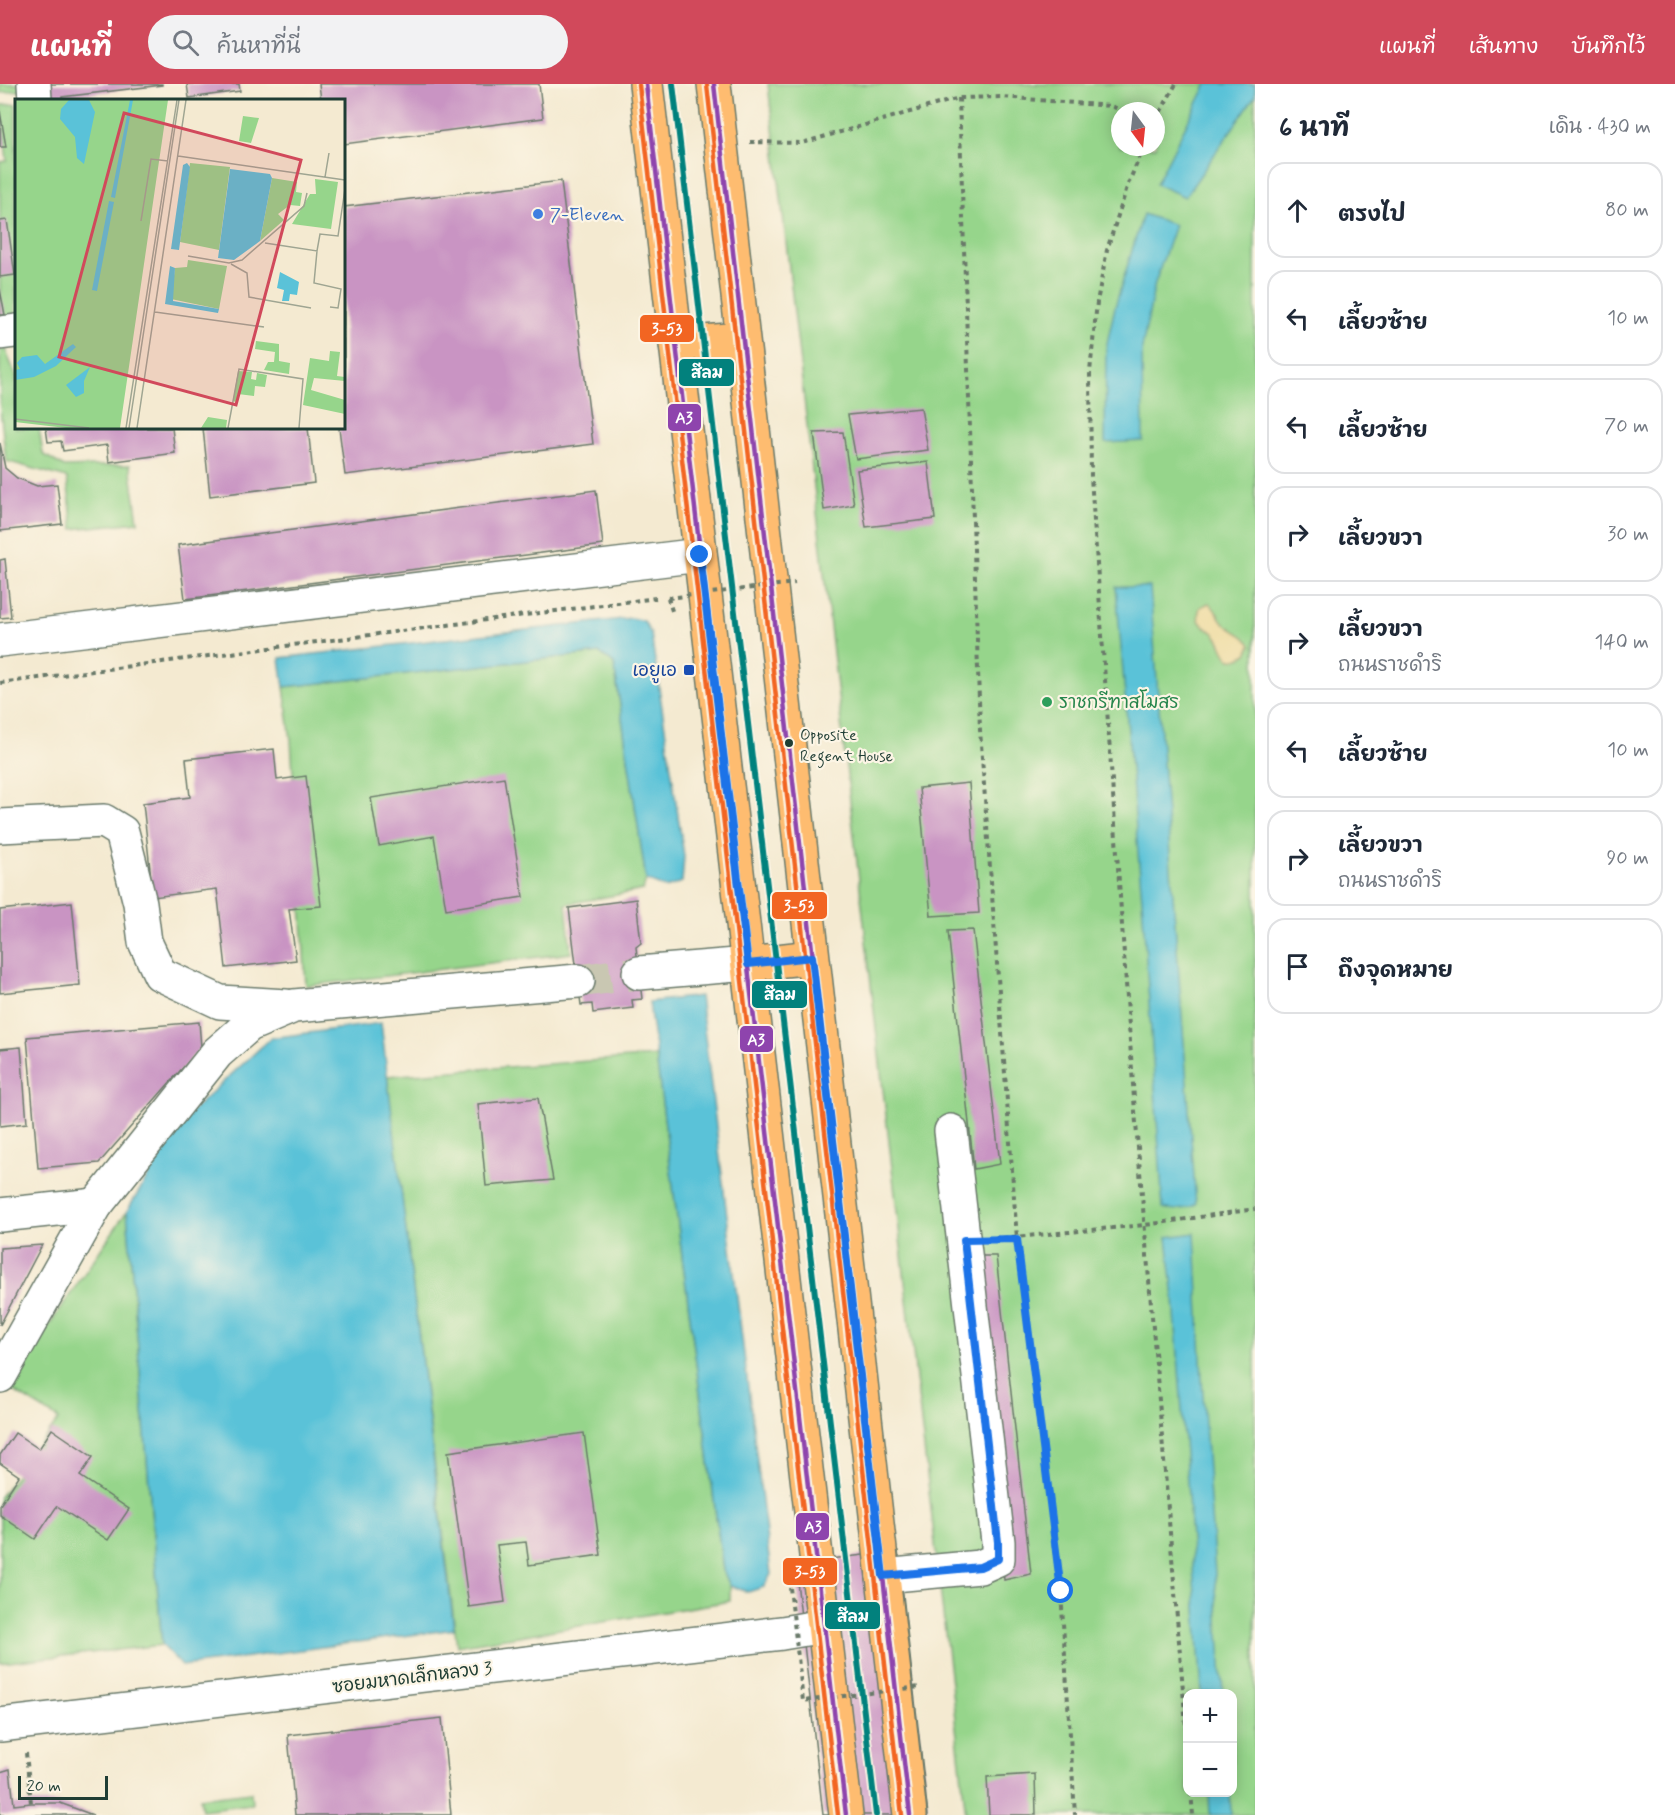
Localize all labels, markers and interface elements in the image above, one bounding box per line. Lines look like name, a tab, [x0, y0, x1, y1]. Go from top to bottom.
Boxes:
search box	[148, 15, 568, 69]
icon: search	[169, 26, 202, 59]
text: แผนที่	[30, 30, 112, 67]
text: ค้นหาที่นี่	[217, 33, 301, 61]
text: แผนที่	[1379, 33, 1436, 61]
text: เส้นทาง	[1469, 33, 1538, 61]
text: บันทึกไว้	[1571, 33, 1645, 61]
inset map	[15, 99, 345, 429]
north arrow	[1111, 102, 1165, 156]
text: 6 นาที	[1279, 112, 1349, 146]
text: เดิน · 430 m	[1549, 114, 1651, 141]
icon: ahead	[1281, 194, 1314, 227]
text: 80 m	[1605, 197, 1649, 224]
text: ตรงไป	[1338, 201, 1406, 229]
place label: 7-Eleven	[550, 203, 624, 227]
marker: 7-Eleven	[531, 207, 545, 221]
icon: left	[1281, 302, 1314, 335]
text: 10 m	[1607, 305, 1649, 332]
text: เลี้ยวซ้าย	[1338, 309, 1428, 337]
line badge: 3-53	[639, 314, 695, 343]
text: 3-53	[652, 319, 683, 340]
line badge: สีลม	[678, 358, 735, 387]
text: สีลม	[691, 362, 723, 384]
line badge: A3	[667, 403, 702, 432]
text: A3	[675, 408, 694, 429]
icon: left	[1281, 410, 1314, 443]
text: 70 m	[1604, 413, 1649, 440]
text: เลี้ยวซ้าย	[1338, 417, 1428, 445]
icon: right	[1281, 518, 1314, 551]
text: 30 m	[1607, 521, 1649, 548]
text: เลี้ยวขวา	[1338, 525, 1422, 553]
route end	[686, 541, 712, 567]
text: เลี้ยวขวา	[1338, 616, 1422, 644]
icon: right	[1281, 626, 1314, 659]
text: 140 m	[1595, 629, 1649, 656]
text: ถนนราชดำริ	[1338, 652, 1442, 679]
place label: เอยูเอ	[632, 659, 677, 684]
marker: เอยูเอ	[682, 663, 696, 677]
place label: ราชกรีฑาสโมสร	[1059, 689, 1179, 715]
marker: ราชกรีฑาสโมสร	[1040, 695, 1054, 709]
place label: Opposite Regent House	[800, 725, 894, 768]
icon: left	[1281, 734, 1314, 767]
marker: Opposite Regent House	[783, 737, 795, 749]
text: 10 m	[1607, 737, 1649, 764]
text: เลี้ยวซ้าย	[1338, 741, 1428, 769]
text: เลี้ยวขวา	[1338, 832, 1422, 860]
icon: right	[1281, 842, 1314, 875]
text: 90 m	[1606, 845, 1649, 872]
text: ถนนราชดำริ	[1338, 868, 1442, 895]
line badge: 3-53	[771, 891, 828, 920]
text: 3-53	[784, 896, 815, 917]
icon: arrive	[1281, 950, 1314, 983]
text: ถึงจุดหมาย	[1338, 957, 1453, 985]
line badge: สีลม	[751, 980, 808, 1009]
text: สีลม	[764, 984, 796, 1006]
line badge: A3	[739, 1025, 774, 1053]
text: A3	[747, 1030, 766, 1051]
line badge: A3	[795, 1512, 830, 1541]
text: A3	[804, 1517, 823, 1538]
line badge: 3-53	[782, 1557, 838, 1586]
text: 3-53	[795, 1562, 826, 1583]
route start	[1047, 1577, 1073, 1603]
line badge: สีลม	[824, 1601, 881, 1630]
text: สีลม	[837, 1606, 869, 1628]
street label: ซอยมหาดเล็กหลวง 3	[331, 1654, 493, 1700]
map controls	[1183, 1689, 1237, 1797]
button: +	[1183, 1689, 1237, 1743]
button: −	[1183, 1743, 1237, 1797]
scale bar	[18, 1773, 108, 1800]
text: 20 m	[27, 1776, 61, 1797]

